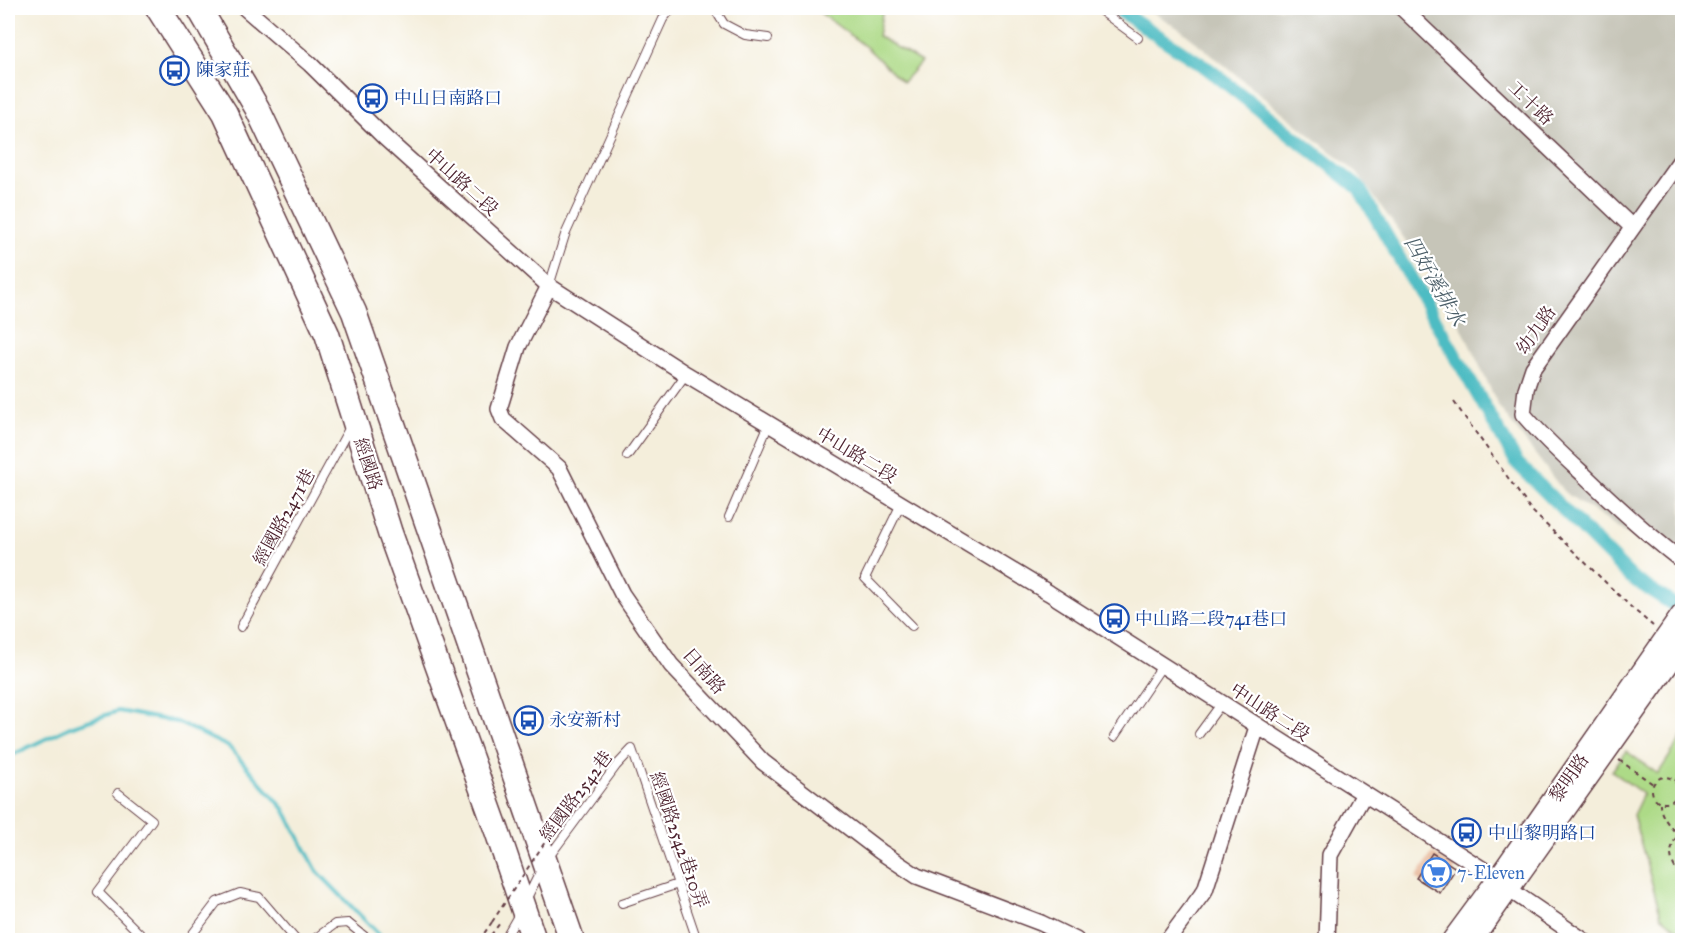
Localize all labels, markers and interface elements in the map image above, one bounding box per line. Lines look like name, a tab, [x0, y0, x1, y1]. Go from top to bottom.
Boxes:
bus stop icon: 陳家莊	[159, 54, 191, 86]
place label: 陳家莊	[196, 59, 250, 81]
street label: 工十路	[1504, 76, 1558, 130]
bus stop icon: 中山日南路口	[357, 82, 389, 114]
place label: 中山日南路口	[394, 87, 502, 109]
street label: 中山路二段	[421, 144, 503, 220]
water label: 四好溪排水	[1400, 232, 1471, 332]
street label: 幼九路	[1512, 302, 1560, 358]
street label: 中山路二段	[813, 422, 901, 488]
street label: 經國路	[349, 435, 387, 493]
street label: 經國路2471巷	[248, 465, 320, 569]
bus stop icon: 中山路二段741巷口	[1098, 603, 1130, 635]
place label: 中山路二段741巷口	[1135, 608, 1287, 630]
street label: 日南路	[678, 643, 730, 699]
street label: 中山路二段	[1226, 678, 1314, 746]
bus stop icon: 永安新村	[512, 704, 544, 736]
place label: 永安新村	[549, 709, 621, 731]
street label: 經國路2542巷	[535, 746, 617, 846]
street label: 黎明路	[1545, 750, 1593, 806]
street label: 經國路2542巷10弄	[645, 769, 713, 911]
bus stop icon: 中山黎明路口	[1451, 817, 1483, 849]
place label: 中山黎明路口	[1488, 822, 1596, 844]
supermarket icon: 7-Eleven	[1420, 857, 1452, 889]
place label: 7-Eleven	[1457, 862, 1525, 884]

